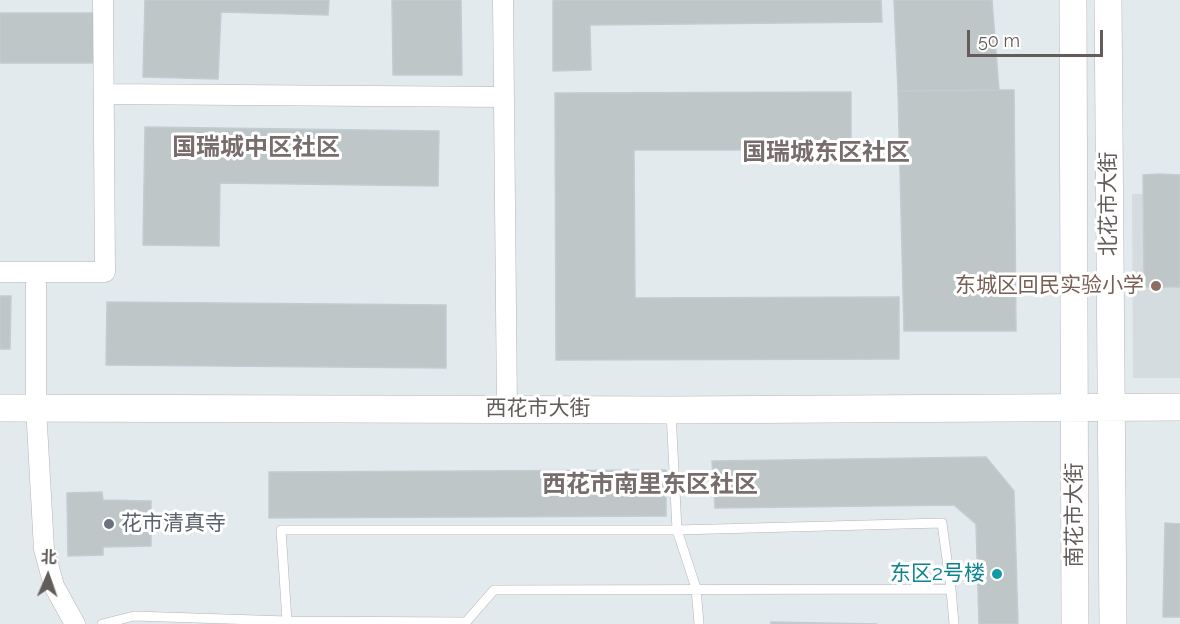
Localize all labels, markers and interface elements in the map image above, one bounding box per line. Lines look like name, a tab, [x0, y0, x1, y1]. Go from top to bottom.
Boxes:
scale bar	[970, 18, 1106, 56]
text: 50 m	[978, 30, 1020, 51]
district label: 国瑞城中区社区	[172, 134, 340, 162]
district label: 国瑞城东区社区	[742, 139, 910, 167]
street label: 北花市大街	[1096, 152, 1122, 256]
place label: 东城区回民实验小学	[955, 273, 1144, 299]
marker: 东城区回民实验小学	[1149, 279, 1163, 293]
street label: 西花市大街	[486, 396, 590, 422]
street label: 南花市大街	[1062, 463, 1088, 567]
district label: 西花市南里东区社区	[542, 471, 758, 499]
place label: 花市清真寺	[121, 511, 226, 537]
marker: 花市清真寺	[102, 517, 116, 531]
north arrow	[18, 546, 78, 606]
text: 北	[40, 548, 57, 567]
place label: 东区2号楼	[890, 561, 985, 587]
marker: 东区2号楼	[990, 567, 1004, 581]

